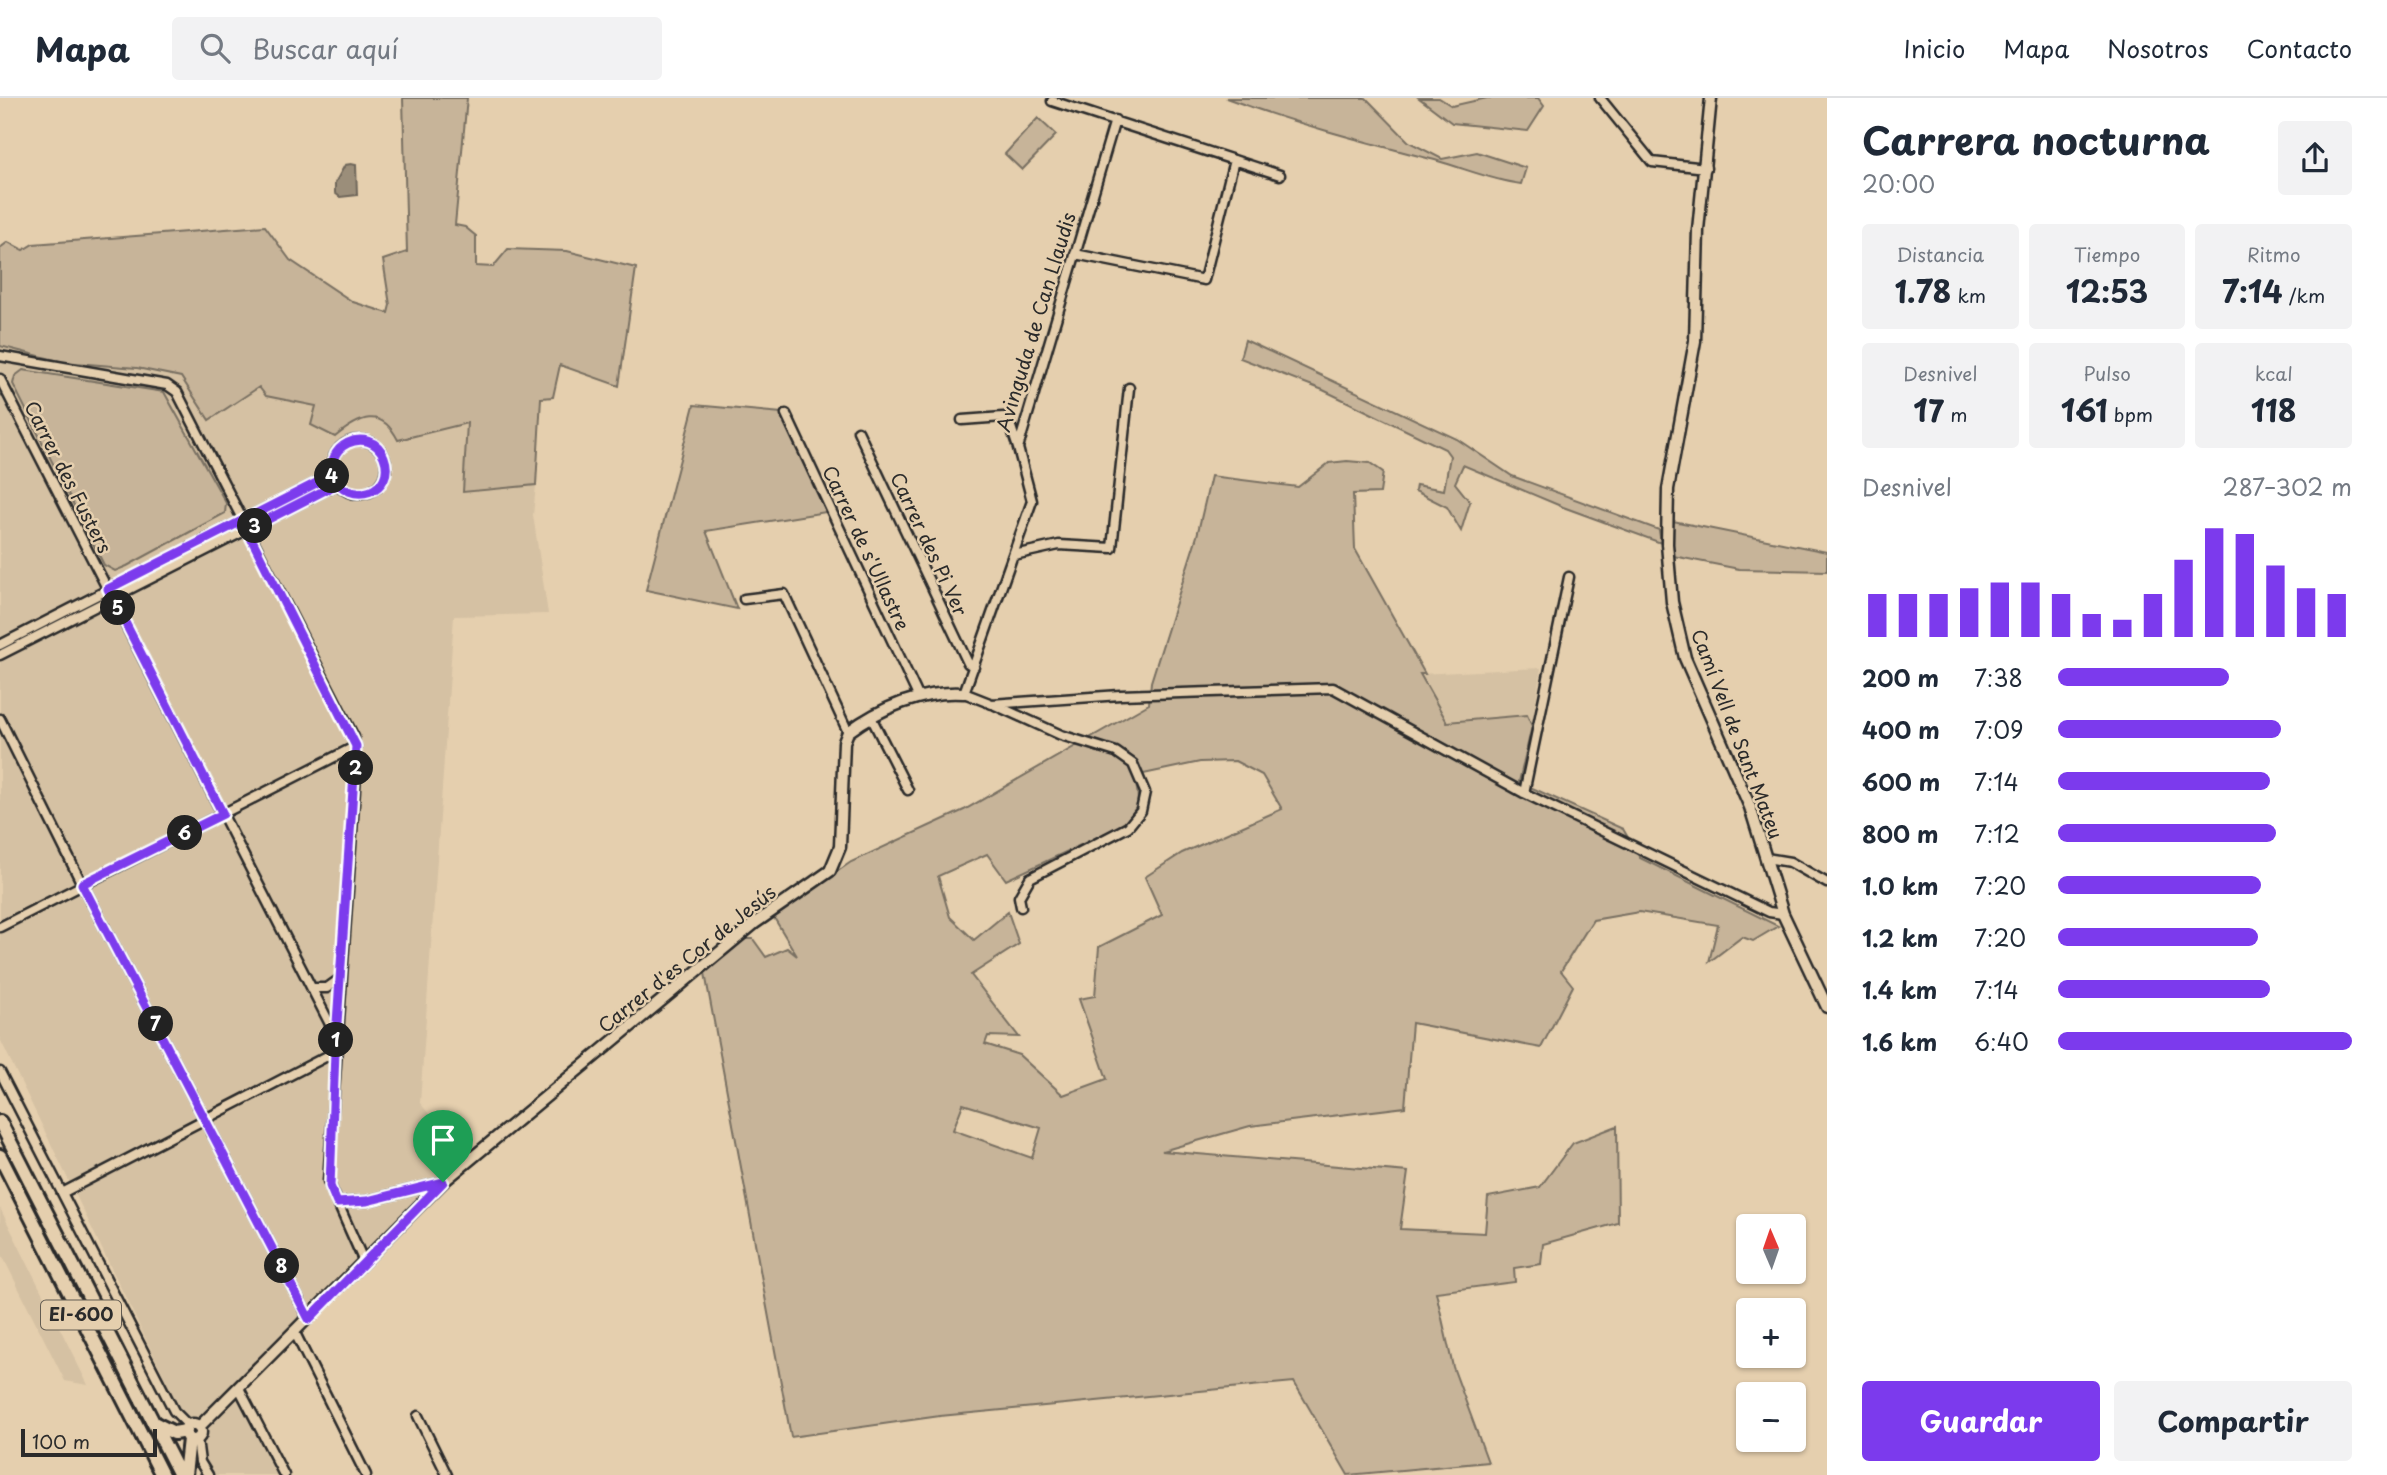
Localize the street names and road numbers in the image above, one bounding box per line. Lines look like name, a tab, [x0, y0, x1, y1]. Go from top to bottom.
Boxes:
street label: Avinguda de Can Llaudis	[988, 209, 1082, 435]
street label: Carrer des Fusters	[18, 395, 119, 558]
street label: Carrer de s'Ullastre	[816, 460, 917, 635]
street label: Carrer des Pi Ver	[884, 467, 976, 620]
street label: Camí Vell de Sant Mateu	[1685, 625, 1791, 843]
street label: Carrer d'es Cor de Jesús	[592, 878, 781, 1039]
road number: EI-600	[41, 1300, 121, 1330]

